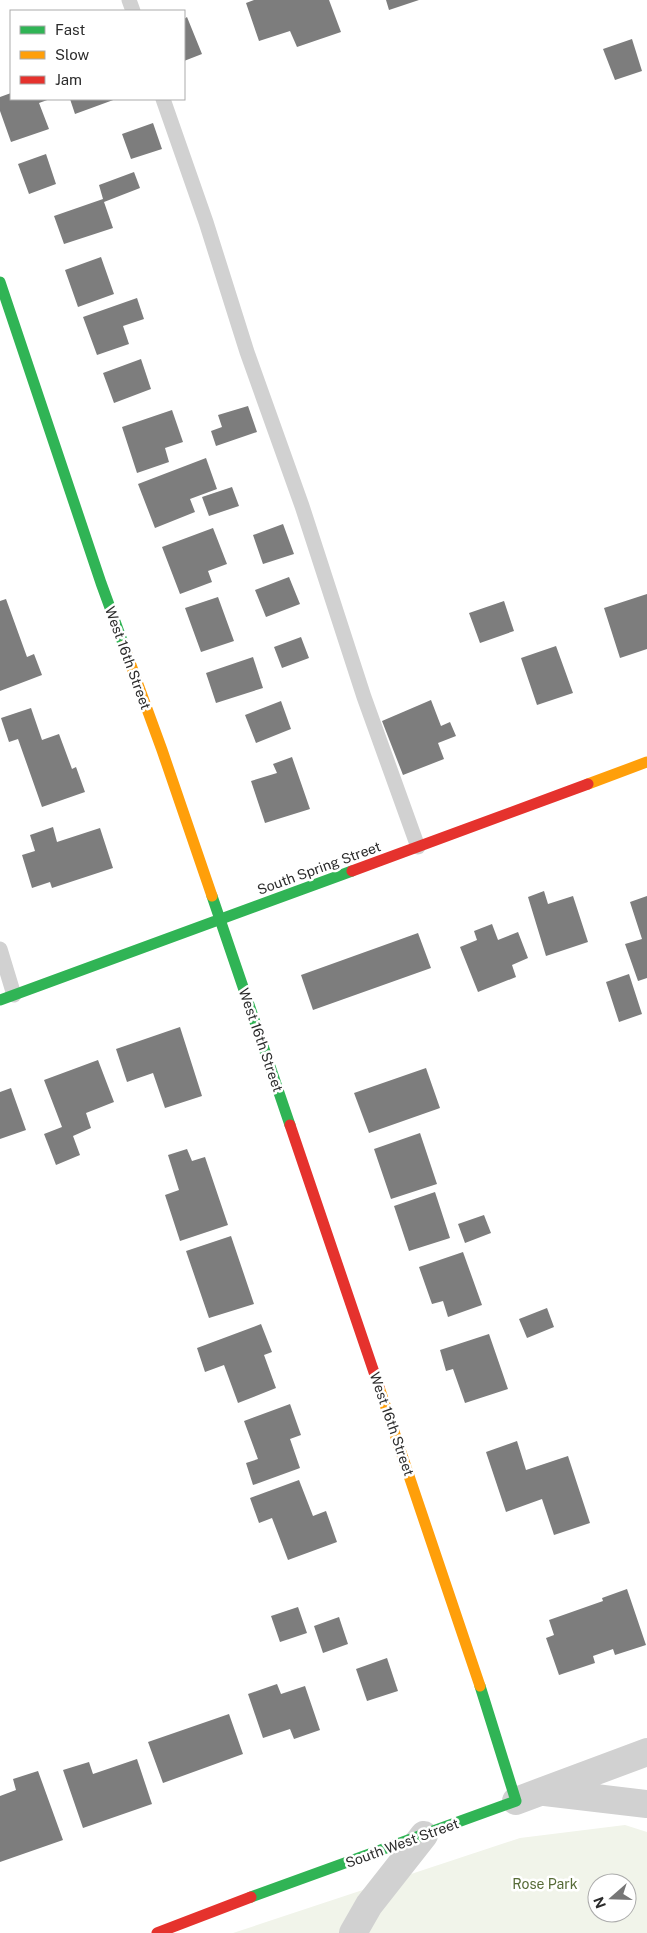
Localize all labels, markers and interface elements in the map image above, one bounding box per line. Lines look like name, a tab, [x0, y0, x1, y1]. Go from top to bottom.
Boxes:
legend	[10, 10, 185, 100]
text: Fast	[55, 21, 85, 38]
text: Slow	[55, 46, 90, 63]
text: Jam	[55, 71, 82, 88]
street label: West 16th Street	[102, 604, 154, 712]
street label: South Spring Street	[255, 838, 383, 898]
street label: West 16th Street	[236, 986, 286, 1094]
street label: West 16th Street	[367, 1370, 417, 1478]
street label: South West Street	[343, 1815, 461, 1871]
north arrow	[587, 1873, 637, 1923]
park label: Rose Park	[512, 1876, 578, 1892]
text: N	[590, 1895, 609, 1910]

